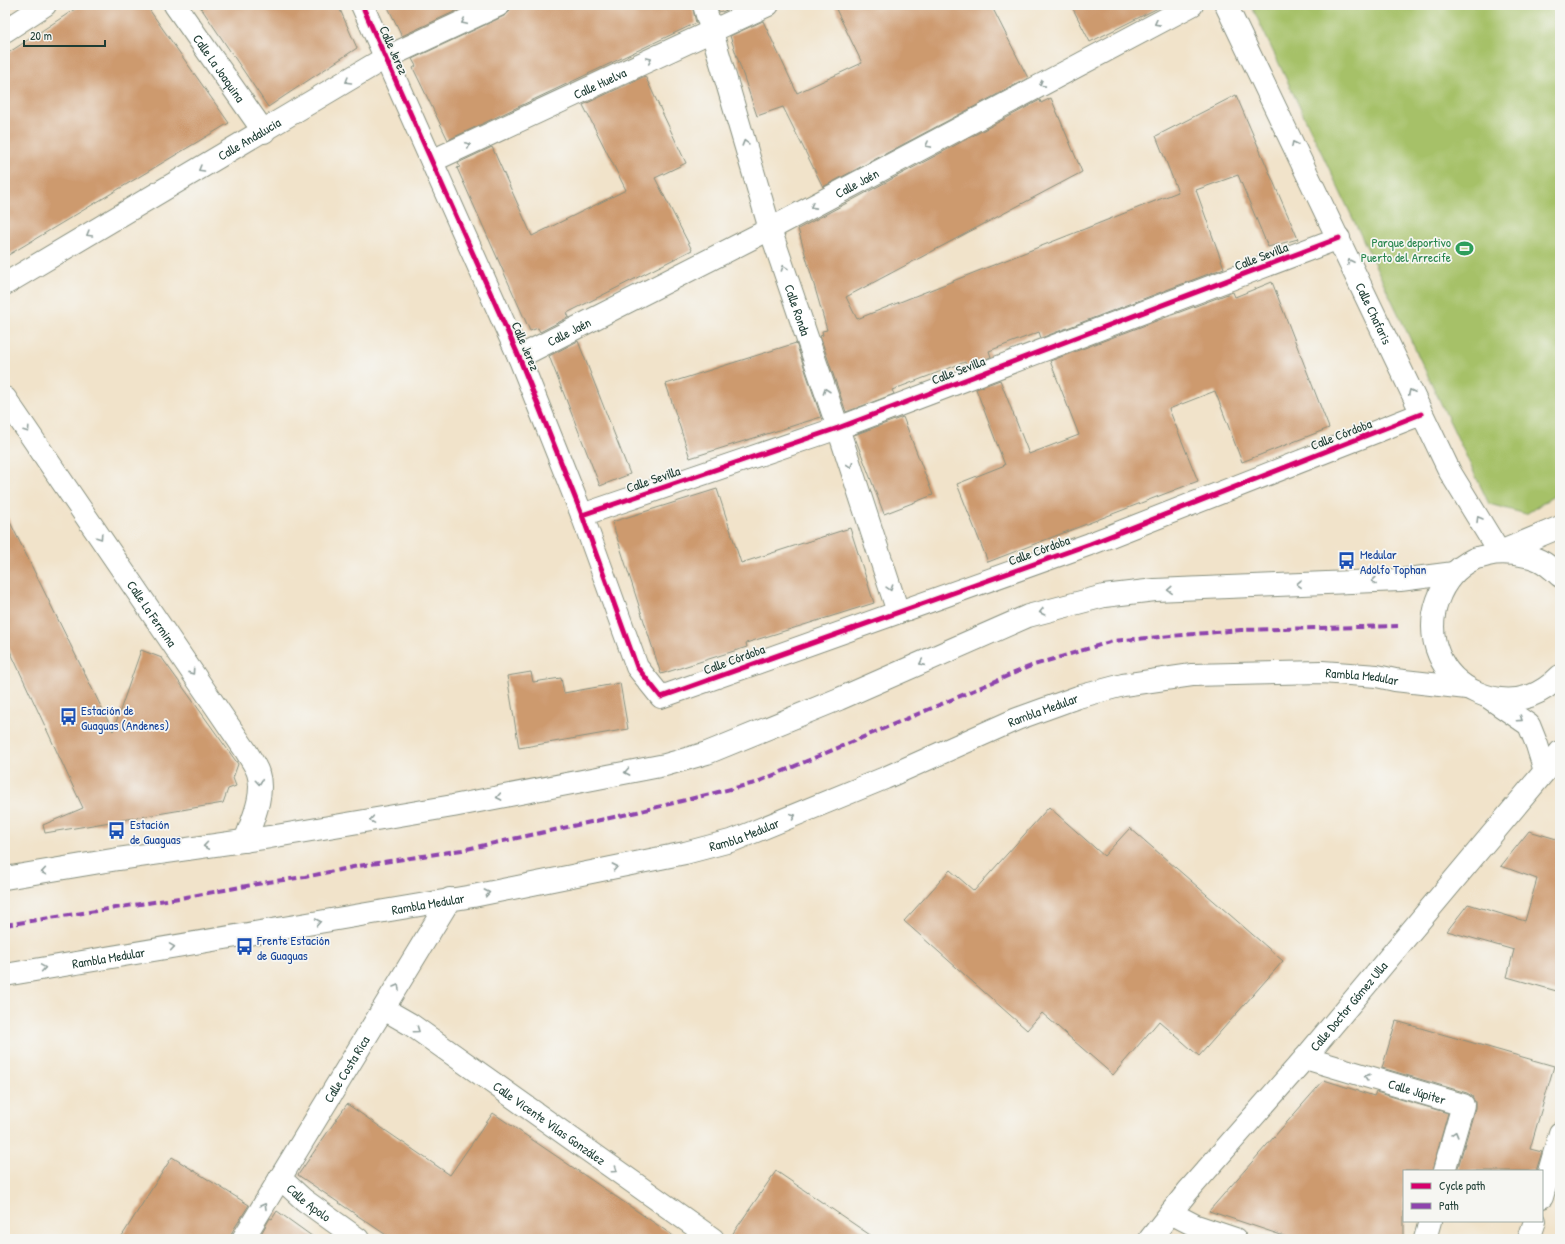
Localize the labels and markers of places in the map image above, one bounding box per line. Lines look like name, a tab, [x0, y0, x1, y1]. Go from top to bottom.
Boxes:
place label: Parque deportivo Puerto del Arrecife	[1361, 233, 1451, 266]
sports icon: Parque deportivo Puerto del Arrecife	[1454, 239, 1474, 259]
place label: Medular Adolfo Tophan	[1360, 545, 1426, 578]
bus stop icon: Medular Adolfo Tophan	[1337, 551, 1357, 571]
place label: Estación de Guaguas (Andenes)	[81, 701, 169, 734]
bus stop icon: Estación de Guaguas (Andenes)	[58, 707, 78, 727]
place label: Estación de Guaguas	[130, 815, 181, 848]
bus stop icon: Estación de Guaguas	[107, 821, 127, 841]
place label: Frente Estación de Guaguas	[256, 931, 330, 964]
bus stop icon: Frente Estación de Guaguas	[234, 937, 254, 957]

